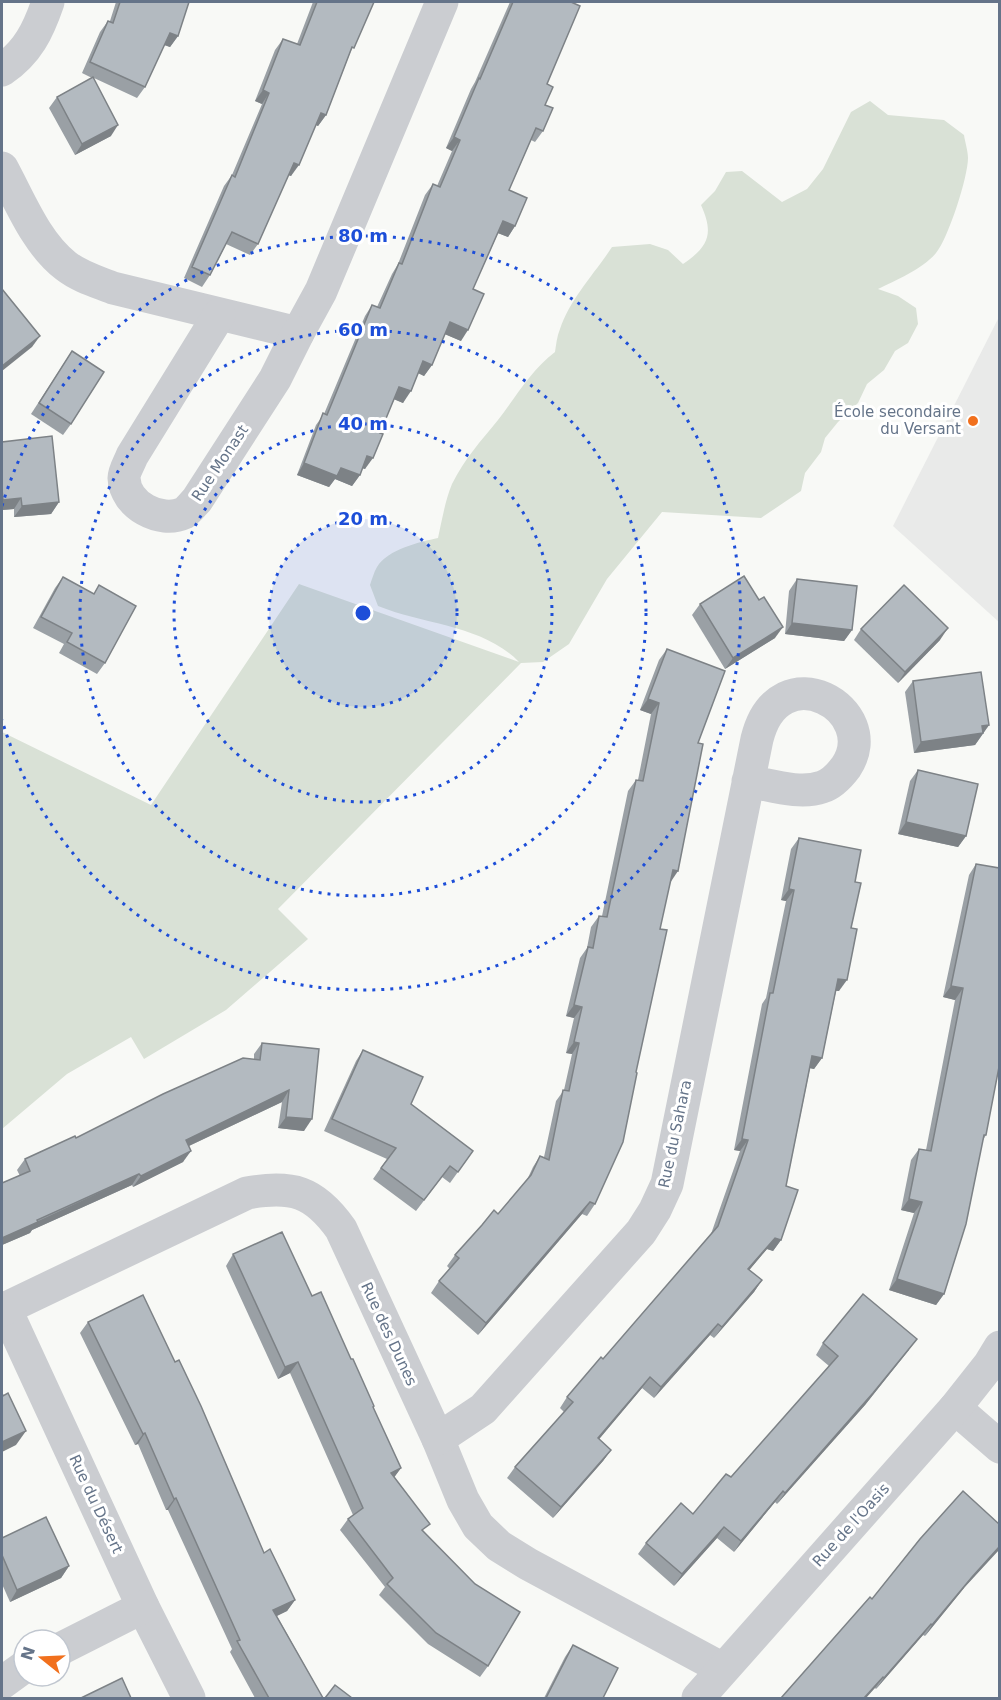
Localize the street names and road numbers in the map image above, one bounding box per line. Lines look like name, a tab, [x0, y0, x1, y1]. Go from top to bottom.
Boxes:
street label: Rue Monast	[188, 421, 252, 504]
street label: Rue du Sahara	[655, 1078, 695, 1190]
street label: Rue des Dunes	[357, 1279, 421, 1389]
street label: Rue du Désert	[65, 1452, 127, 1556]
street label: Rue de l'Oasis	[809, 1480, 893, 1570]

